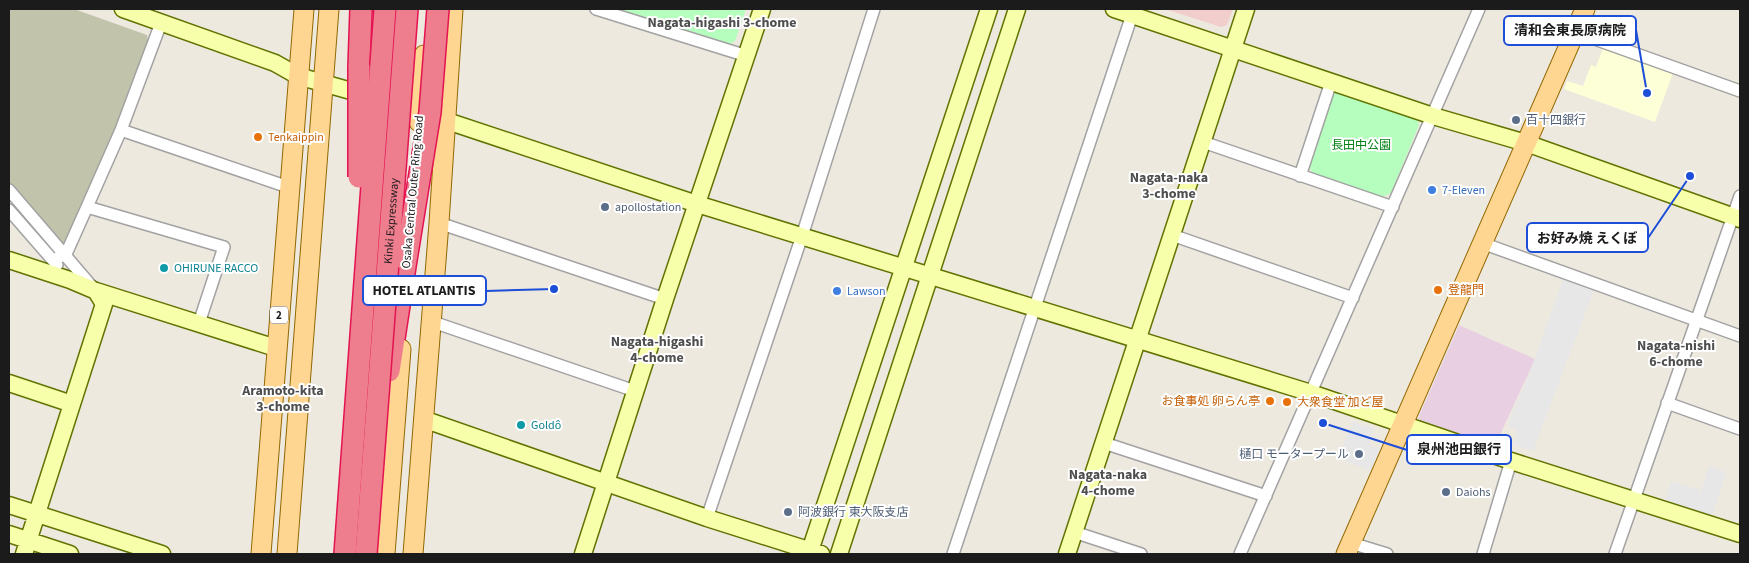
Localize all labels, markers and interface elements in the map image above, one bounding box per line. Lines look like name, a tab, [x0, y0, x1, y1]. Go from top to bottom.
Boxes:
district label: Nagata-higashi 3-chome	[647, 13, 797, 33]
callout: 清和会東長原病院	[1504, 16, 1636, 45]
text: 清和会東長原病院	[1514, 21, 1626, 41]
place label: 百十四銀行	[1526, 112, 1586, 129]
marker: 百十四銀行	[1510, 114, 1522, 126]
street label: Osaka Central Outer Ring Road	[398, 115, 428, 269]
place label: Tenkaippin	[268, 129, 324, 146]
marker: Tenkaippin	[252, 131, 264, 143]
park label: 長田中公園	[1331, 137, 1391, 154]
district label: Nagata-naka 3-chome	[1130, 168, 1208, 204]
street label: Kinki Expressway	[379, 177, 403, 264]
place label: 7-Eleven	[1442, 182, 1485, 199]
marker: 7-Eleven	[1426, 184, 1438, 196]
place label: apollostation	[615, 199, 681, 216]
marker: apollostation	[599, 201, 611, 213]
callout: お好み焼 えくぼ	[1527, 223, 1648, 252]
text: お好み焼 えくぼ	[1537, 229, 1637, 249]
place label: OHIRUNE RACCO	[174, 260, 258, 277]
marker: OHIRUNE RACCO	[158, 262, 170, 274]
callout: HOTEL ATLANTIS	[363, 276, 486, 305]
text: HOTEL ATLANTIS	[372, 281, 476, 301]
place label: 登龍門	[1448, 282, 1484, 299]
place label: Lawson	[847, 283, 886, 300]
marker: 登龍門	[1432, 284, 1444, 296]
marker: Lawson	[831, 285, 843, 297]
road number: 2	[270, 306, 288, 324]
district label: Nagata-higashi 4-chome	[611, 332, 703, 368]
district label: Nagata-nishi 6-chome	[1637, 336, 1715, 372]
district label: Aramoto-kita 3-chome	[241, 381, 324, 417]
place label: お食事処 卵らん亭	[1162, 393, 1260, 410]
place label: 大衆食堂 加ど屋	[1297, 394, 1383, 411]
marker: お食事処 卵らん亭	[1264, 395, 1276, 407]
marker: 大衆食堂 加ど屋	[1281, 396, 1293, 408]
place label: Goldô	[531, 417, 561, 434]
marker: Goldô	[515, 419, 527, 431]
callout: 泉州池田銀行	[1407, 435, 1511, 464]
text: 泉州池田銀行	[1417, 440, 1501, 460]
place label: 樋口 モータープール	[1239, 446, 1349, 463]
marker: 樋口 モータープール	[1353, 448, 1365, 460]
district label: Nagata-naka 4-chome	[1069, 465, 1147, 501]
place label: Daiohs	[1456, 484, 1490, 501]
marker: Daiohs	[1440, 486, 1452, 498]
place label: 阿波銀行 東大阪支店	[798, 504, 908, 521]
marker: 阿波銀行 東大阪支店	[782, 506, 794, 518]

